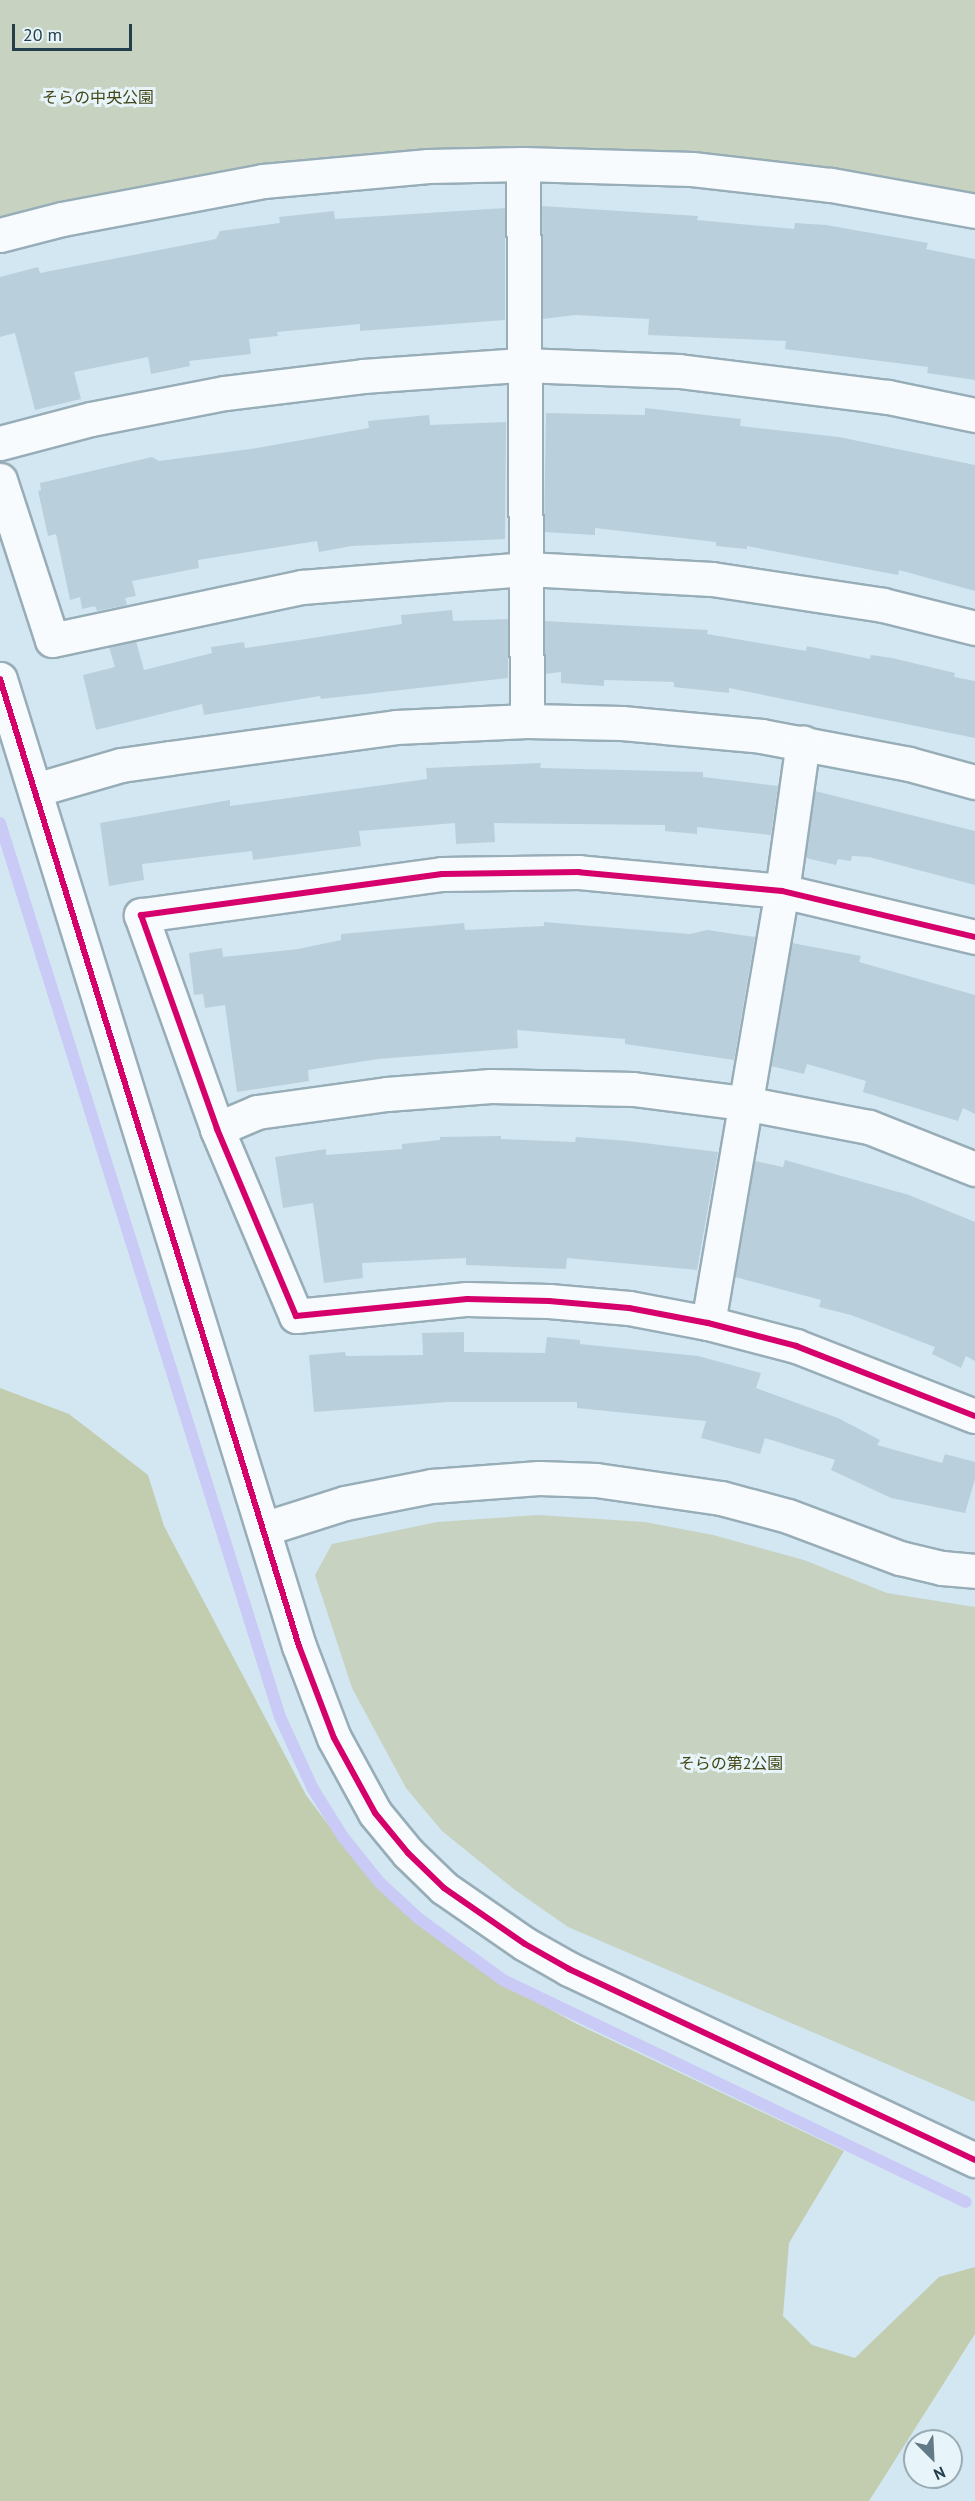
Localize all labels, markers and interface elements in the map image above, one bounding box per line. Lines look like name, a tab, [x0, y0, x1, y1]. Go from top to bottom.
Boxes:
scale bar	[15, 12, 135, 50]
text: 20 m	[23, 23, 62, 46]
park label: そらの中央公園	[42, 87, 154, 107]
park label: そらの第2公園	[679, 1753, 783, 1773]
north arrow	[903, 2429, 963, 2489]
text: N	[931, 2462, 948, 2485]

